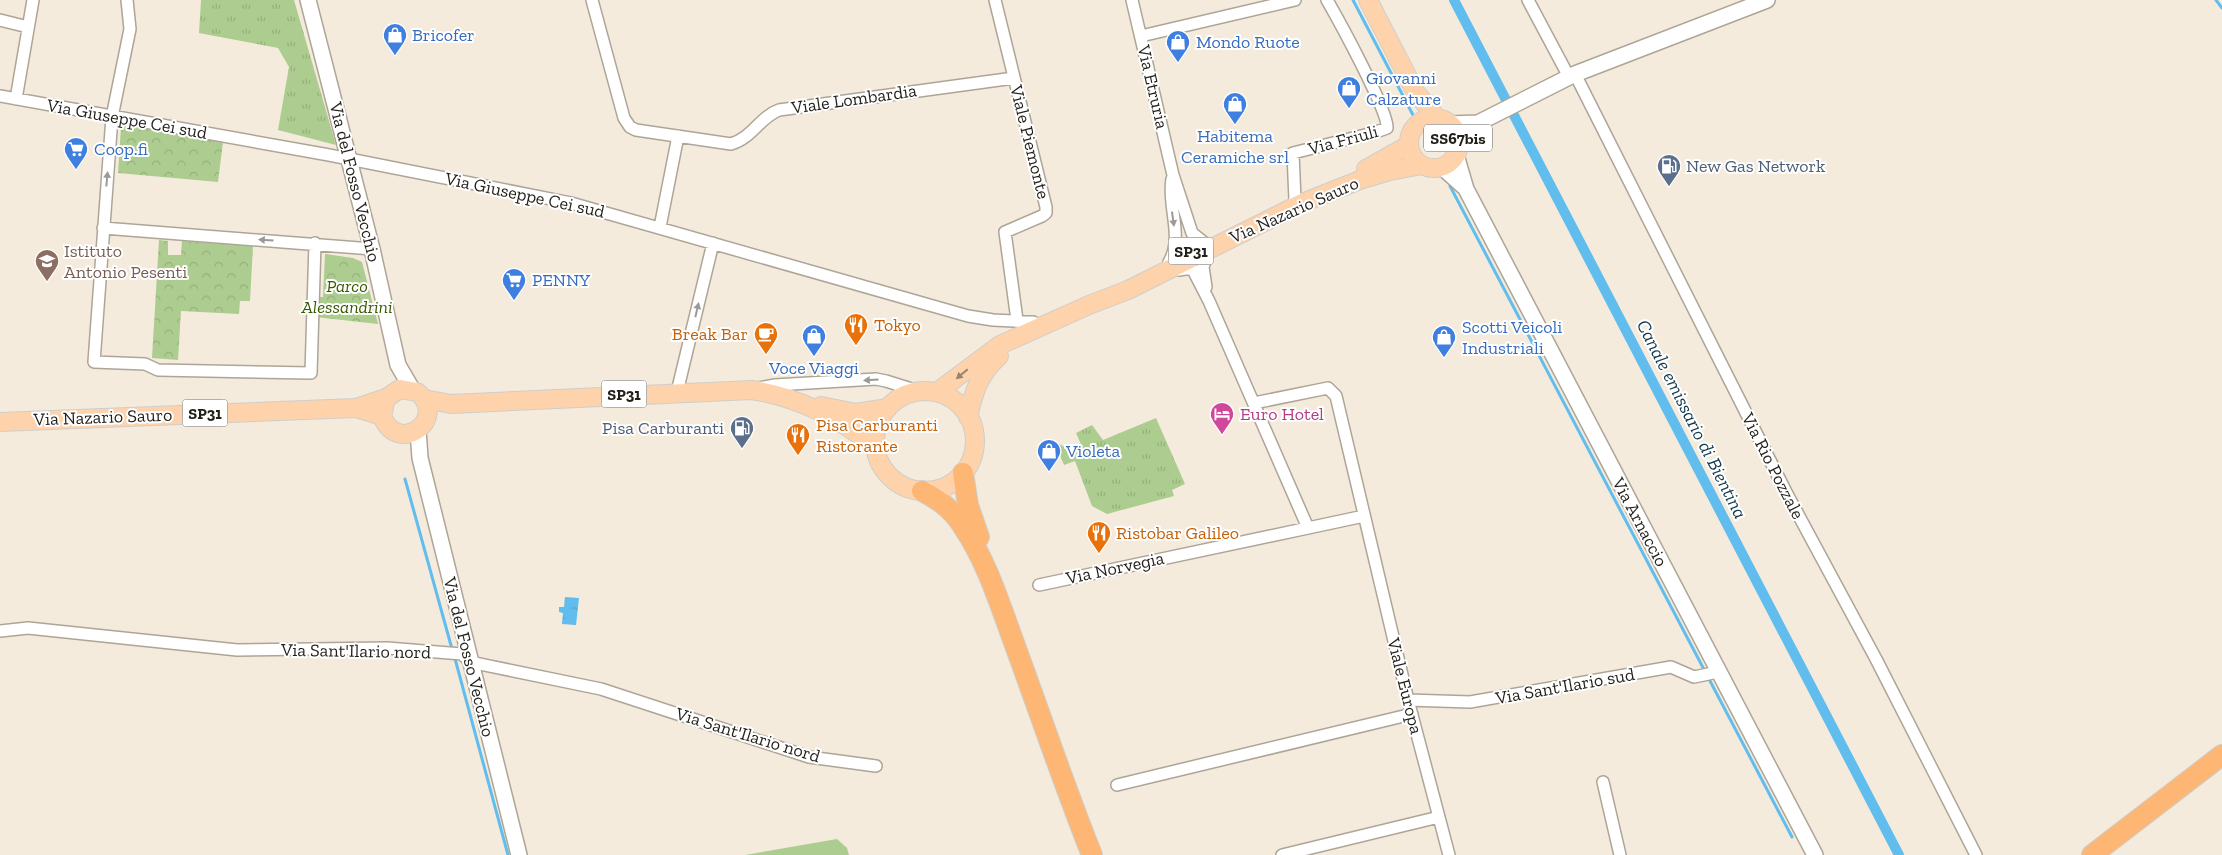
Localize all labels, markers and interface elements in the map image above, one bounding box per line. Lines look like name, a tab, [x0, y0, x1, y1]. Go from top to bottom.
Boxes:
shop icon: Bricofer	[382, 22, 408, 56]
place label: Bricofer	[412, 24, 475, 46]
shop icon: Mondo Ruote	[1165, 29, 1191, 63]
place label: Mondo Ruote	[1196, 31, 1300, 53]
street label: Via Etruria	[1132, 42, 1173, 131]
place label: Giovanni Calzature	[1366, 67, 1441, 110]
shop icon: Giovanni Calzature	[1336, 75, 1362, 109]
street label: Viale Lombardia	[789, 79, 918, 119]
street label: Viale Piemonte	[1005, 82, 1055, 201]
shop icon: Habitema Ceramiche srl	[1222, 91, 1248, 125]
street label: Via Giuseppe Cei sud	[44, 94, 209, 144]
street label: Via del Fosso Vecchio	[324, 99, 385, 264]
street label: Via Friuli	[1305, 120, 1380, 160]
place label: Habitema Ceramiche srl	[1181, 125, 1289, 168]
road number: SS67bis	[1424, 125, 1492, 152]
supermarket icon: Coop.fi	[63, 136, 89, 170]
place label: Coop.fi	[94, 138, 148, 160]
fuel station icon: New Gas Network	[1656, 153, 1682, 187]
place label: New Gas Network	[1686, 155, 1826, 177]
street label: Via Giuseppe Cei sud	[442, 167, 607, 223]
one-way arrow	[104, 171, 112, 187]
street label: Via Nazario Sauro	[1225, 172, 1362, 249]
one-way arrow	[1170, 211, 1178, 227]
one-way arrow	[258, 235, 274, 243]
road number: SP31	[1168, 238, 1214, 264]
place label: Istituto Antonio Pesenti	[64, 240, 187, 283]
school or university icon: Istituto Antonio Pesenti	[34, 248, 60, 282]
supermarket icon: PENNY	[501, 267, 527, 301]
place label: PENNY	[532, 269, 590, 291]
park label: Parco Alessandrini	[300, 275, 393, 318]
one-way arrow	[693, 303, 701, 318]
restaurant icon: Tokyo	[843, 312, 869, 346]
place label: Tokyo	[874, 314, 921, 336]
place label: Scotti Veicoli Industriali	[1462, 316, 1562, 359]
water label: Canale emissario di Bientina	[1632, 316, 1752, 522]
cafe icon: Break Bar	[753, 321, 779, 355]
place label: Break Bar	[672, 323, 748, 345]
shop icon: Voce Viaggi	[801, 323, 827, 357]
shop icon: Scotti Veicoli Industriali	[1431, 324, 1457, 358]
place label: Voce Viaggi	[768, 357, 859, 379]
one-way arrow	[957, 368, 969, 380]
one-way arrow	[862, 376, 878, 384]
road number: SP31	[602, 380, 646, 408]
road number: SP31	[182, 399, 228, 426]
hotel icon: Euro Hotel	[1209, 401, 1235, 435]
place label: Euro Hotel	[1240, 403, 1324, 425]
street label: Via Nazario Sauro	[32, 404, 173, 430]
street label: Via Rio Pozzale	[1736, 408, 1809, 523]
place label: Pisa Carburanti Ristorante	[816, 414, 938, 457]
fuel station icon: Pisa Carburanti	[729, 415, 755, 449]
place label: Pisa Carburanti	[602, 417, 724, 439]
restaurant icon: Pisa Carburanti Ristorante	[785, 422, 811, 456]
shop icon: Violeta	[1036, 438, 1062, 472]
place label: Violeta	[1065, 440, 1121, 462]
street label: Via Arnaccio	[1607, 473, 1673, 570]
restaurant icon: Ristobar Galileo	[1086, 520, 1112, 554]
place label: Ristobar Galileo	[1116, 522, 1239, 544]
street label: Via Norvegia	[1063, 547, 1166, 589]
street label: Via del Fosso Vecchio	[438, 574, 499, 739]
street label: Viale Europa	[1382, 635, 1428, 737]
street label: Via Sant'Ilario nord	[280, 639, 431, 663]
street label: Via Sant'Ilario sud	[1493, 663, 1636, 709]
street label: Via Sant'Ilario nord	[672, 702, 823, 767]

